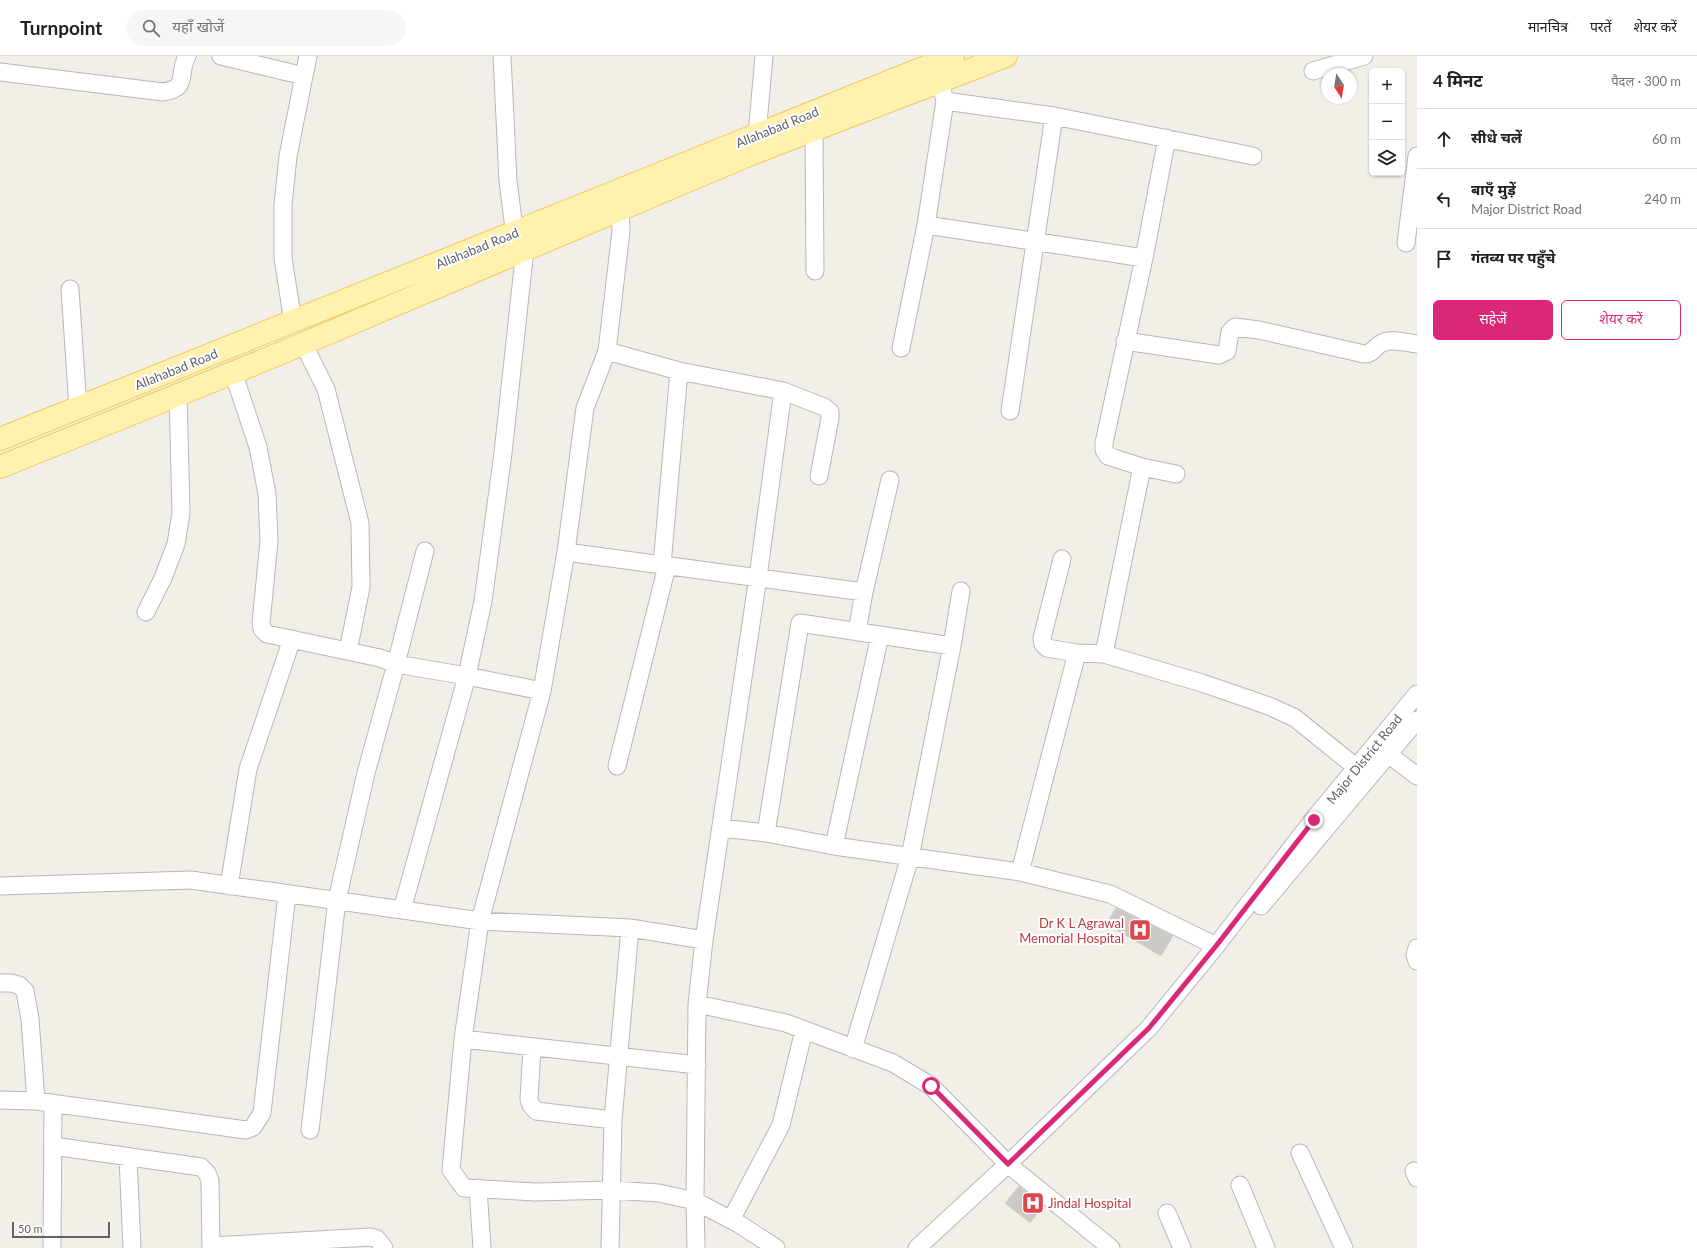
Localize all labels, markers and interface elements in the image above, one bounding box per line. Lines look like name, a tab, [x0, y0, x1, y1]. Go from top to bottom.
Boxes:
search box	[126, 10, 406, 46]
text: Turnpoint	[20, 16, 102, 39]
icon: search	[140, 17, 162, 39]
text: यहाँ खोजें	[172, 17, 224, 35]
text: मानचित्र	[1528, 18, 1568, 35]
text: परतें	[1590, 18, 1612, 35]
text: शेयर करें	[1634, 18, 1677, 35]
north arrow	[1321, 68, 1357, 104]
map controls	[1369, 68, 1405, 176]
button: +	[1369, 68, 1405, 104]
text: 4 मिनट	[1433, 70, 1483, 91]
text: पैदल · 300 m	[1611, 73, 1681, 89]
street label: Allahabad Road	[733, 103, 821, 151]
button: −	[1369, 104, 1405, 140]
icon: ahead	[1433, 128, 1455, 150]
text: सीधे चलें	[1471, 128, 1522, 146]
text: 60 m	[1652, 131, 1681, 147]
button: layers	[1369, 140, 1405, 176]
text: बाएँ मुड़ें	[1471, 180, 1516, 198]
icon: left	[1433, 188, 1455, 210]
text: 240 m	[1644, 191, 1681, 207]
text: Major District Road	[1471, 201, 1582, 217]
street label: Allahabad Road	[433, 224, 521, 272]
icon: arrive	[1433, 248, 1455, 270]
text: गंतव्य पर पहुँचे	[1471, 248, 1555, 266]
button: सहेजें	[1433, 300, 1553, 340]
button: शेयर करें	[1561, 300, 1681, 340]
street label: Allahabad Road	[132, 345, 220, 393]
street label: Major District Road	[1323, 711, 1405, 807]
route end	[1305, 811, 1323, 829]
place label: Dr K L Agrawal Memorial Hospital	[1019, 915, 1124, 946]
hospital icon: Dr K L Agrawal Memorial Hospital	[1127, 917, 1153, 943]
route start	[922, 1077, 940, 1095]
hospital icon: Jindal Hospital	[1020, 1190, 1046, 1216]
place label: Jindal Hospital	[1048, 1195, 1131, 1211]
scale bar	[12, 1220, 110, 1239]
text: 50 m	[18, 1222, 43, 1235]

